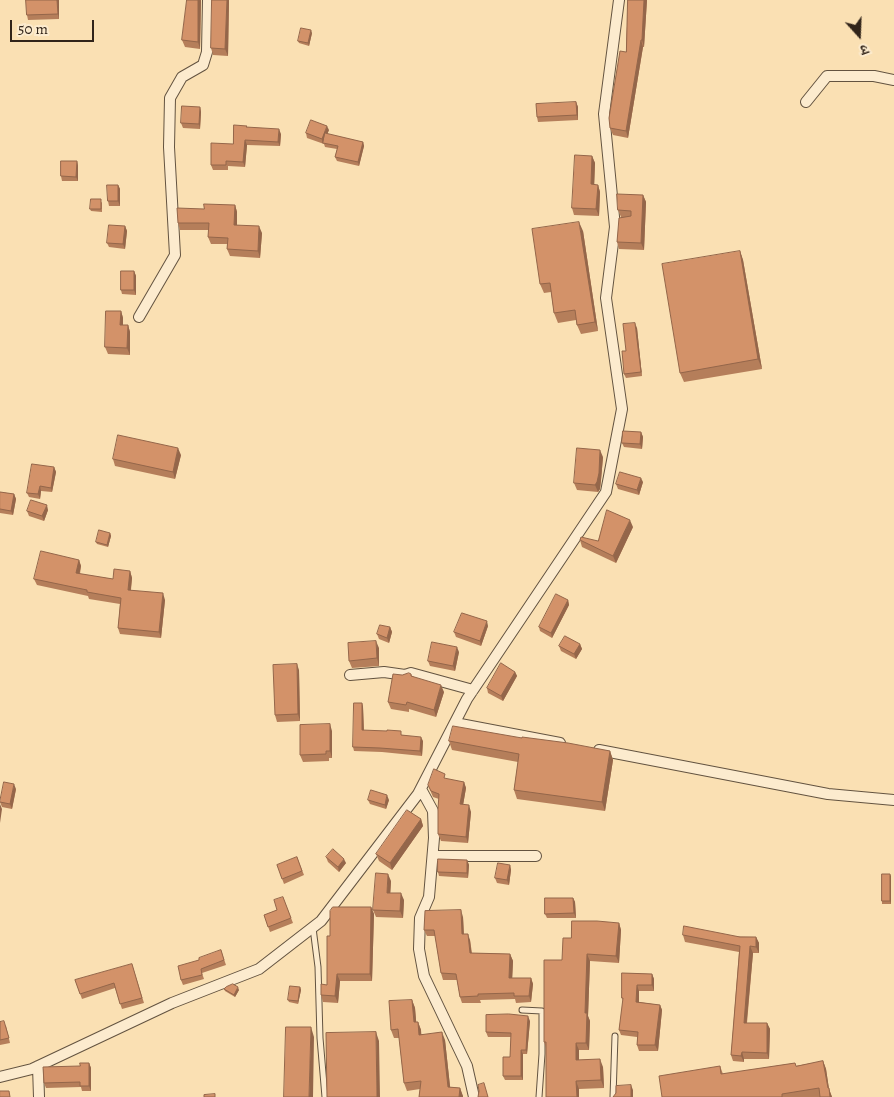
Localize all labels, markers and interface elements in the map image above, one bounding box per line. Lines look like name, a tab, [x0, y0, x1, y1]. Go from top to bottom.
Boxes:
scale bar	[12, 10, 96, 42]
north arrow	[834, 10, 884, 60]
text: 50 m	[18, 19, 48, 39]
text: उ	[858, 39, 871, 60]

